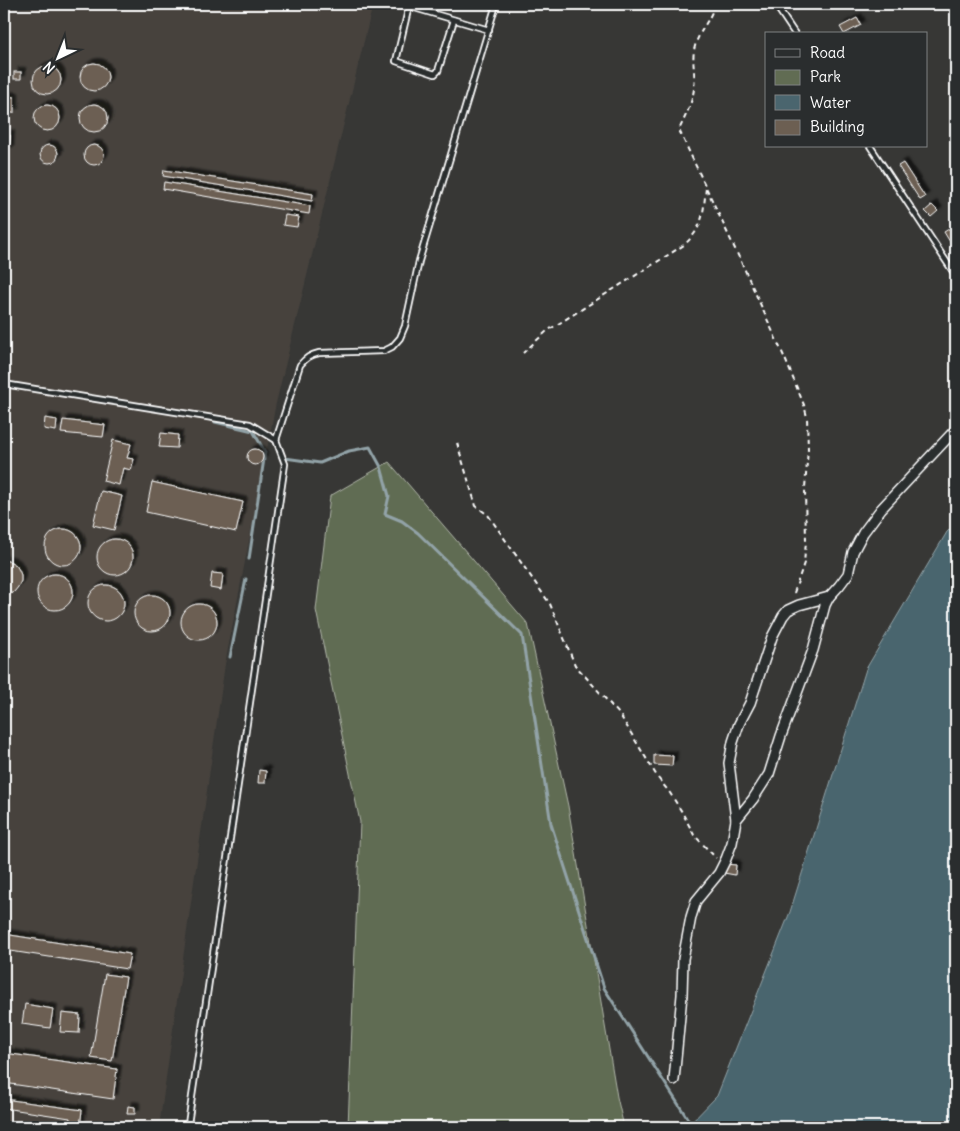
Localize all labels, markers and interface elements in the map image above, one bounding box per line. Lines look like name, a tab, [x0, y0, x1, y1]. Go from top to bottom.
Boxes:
north arrow	[32, 32, 82, 82]
legend	[765, 32, 928, 148]
text: Road	[810, 43, 845, 62]
text: N	[39, 58, 59, 77]
text: Park	[810, 67, 841, 86]
text: Water	[810, 93, 851, 112]
text: Building	[810, 117, 865, 136]

